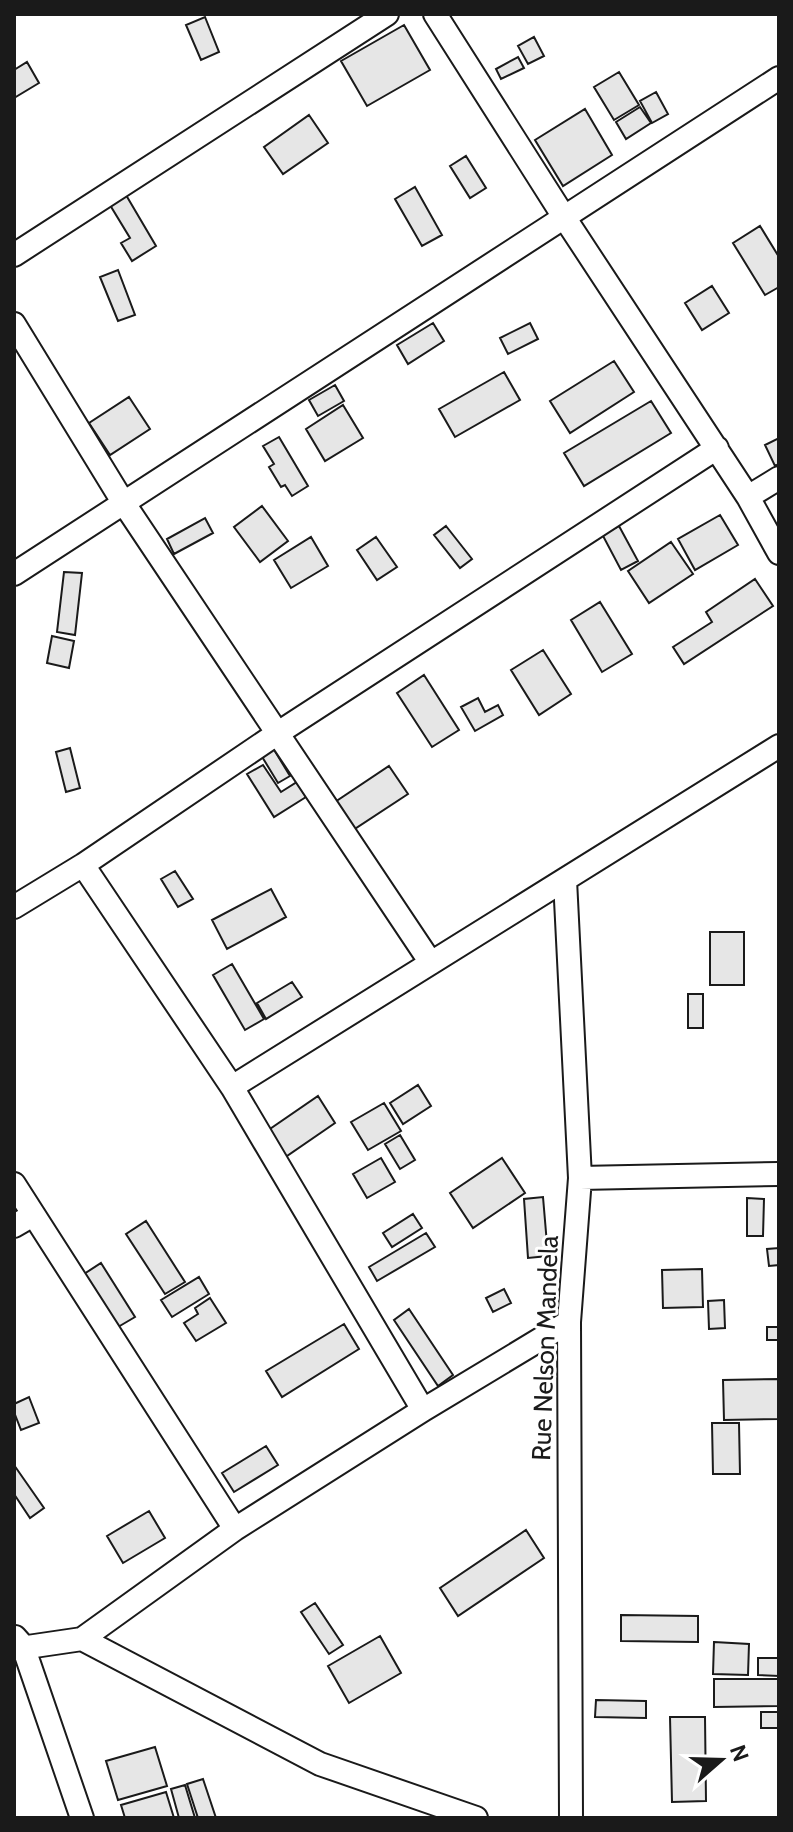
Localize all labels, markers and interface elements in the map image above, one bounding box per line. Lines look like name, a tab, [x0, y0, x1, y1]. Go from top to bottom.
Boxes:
street label: Rue Nelson Mandela	[525, 1234, 565, 1461]
north arrow	[681, 1720, 761, 1800]
text: N	[724, 1741, 755, 1765]

